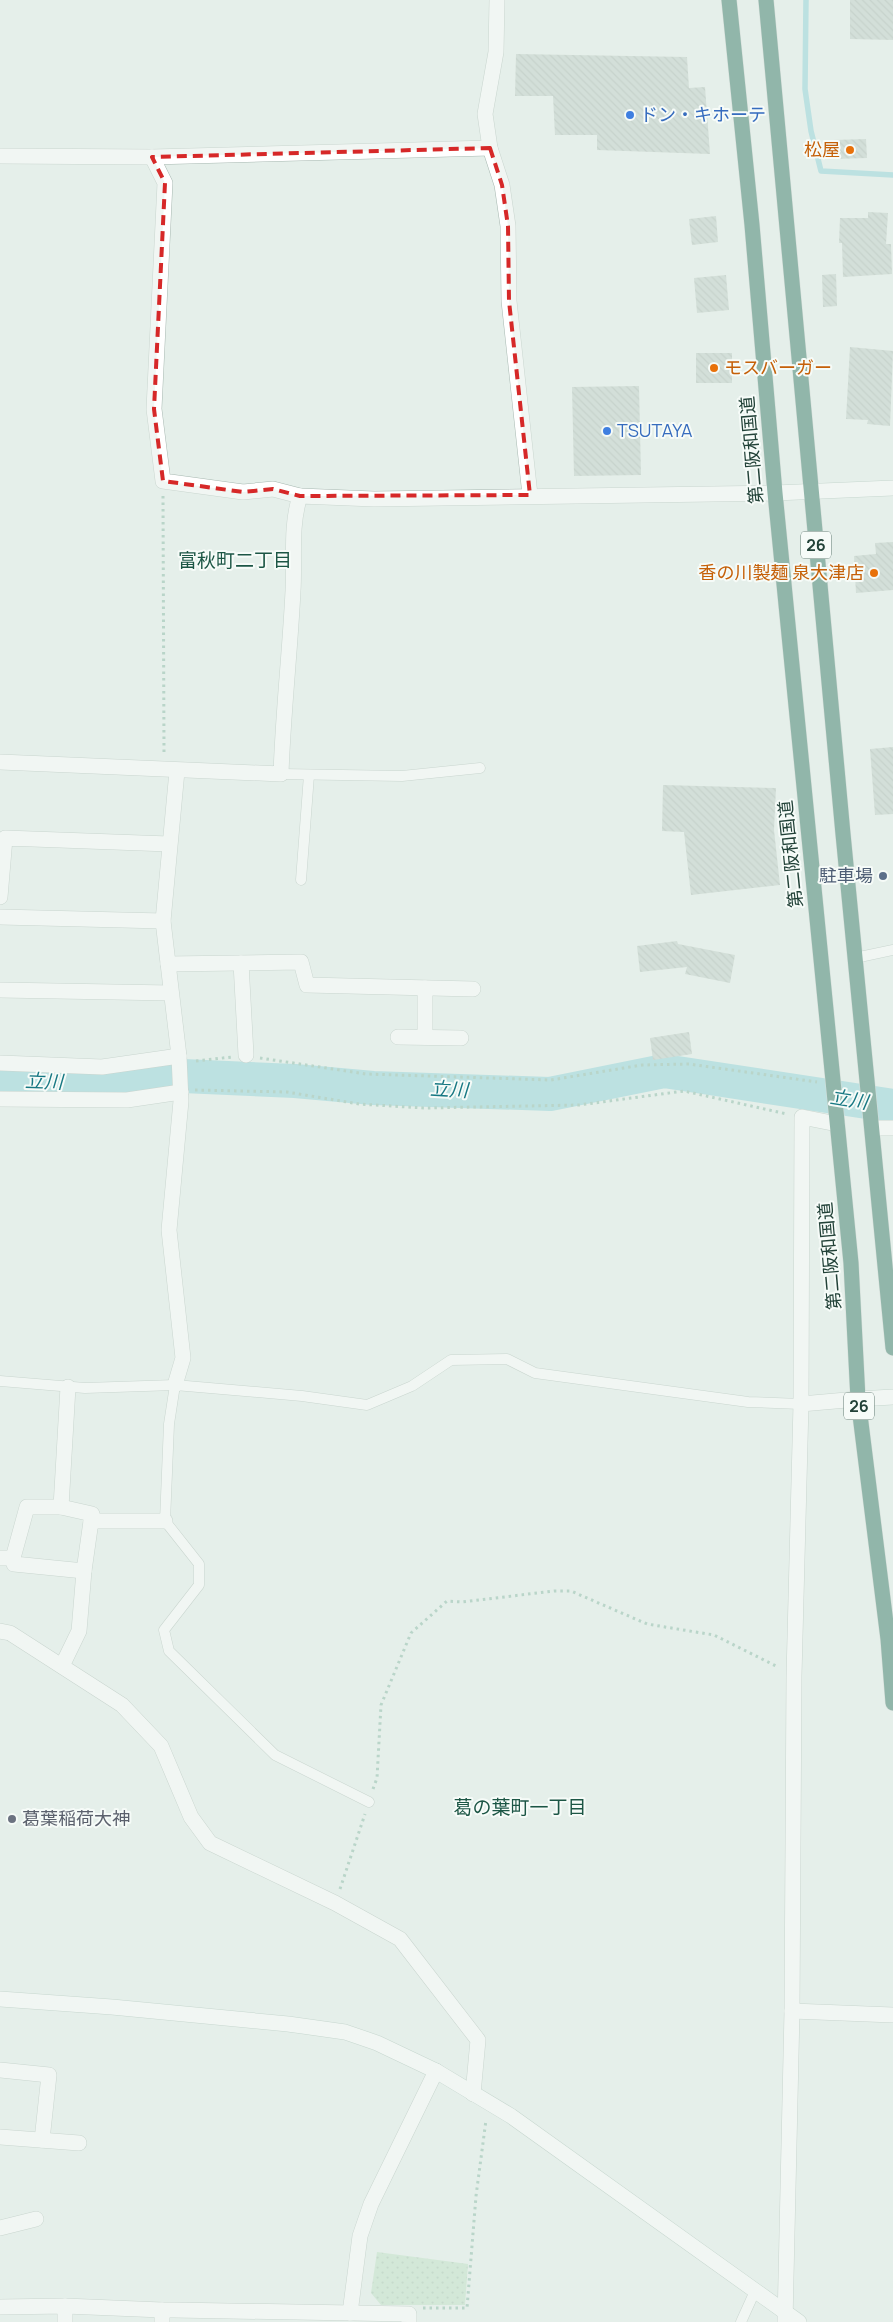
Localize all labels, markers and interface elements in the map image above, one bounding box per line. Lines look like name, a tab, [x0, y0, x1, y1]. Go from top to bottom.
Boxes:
place label: ドン・キホーテ	[640, 102, 766, 126]
marker: ドン・キホーテ	[624, 109, 636, 121]
place label: 松屋	[804, 137, 840, 161]
marker: 松屋	[844, 144, 856, 156]
place label: モスバーガー	[724, 355, 832, 379]
marker: モスバーガー	[708, 362, 720, 374]
street label: 第二阪和国道	[734, 395, 768, 505]
place label: TSUTAYA	[617, 418, 693, 442]
marker: TSUTAYA	[601, 425, 613, 437]
road number: 26	[801, 532, 831, 558]
district label: 富秋町二丁目	[178, 547, 292, 573]
place label: 香の川製麺 泉大津店	[698, 560, 864, 584]
marker: 香の川製麺 泉大津店	[868, 567, 880, 579]
street label: 第二阪和国道	[772, 799, 808, 909]
place label: 駐車場	[819, 863, 873, 887]
marker: 駐車場	[877, 870, 889, 882]
water label: 立川	[25, 1067, 65, 1095]
water label: 立川	[429, 1075, 471, 1103]
water label: 立川	[828, 1083, 872, 1115]
street label: 第二阪和国道	[812, 1201, 846, 1311]
road number: 26	[844, 1392, 874, 1420]
district label: 葛の葉町一丁目	[453, 1794, 587, 1820]
place label: 葛葉稲荷大神	[22, 1806, 130, 1830]
marker: 葛葉稲荷大神	[6, 1813, 18, 1825]

